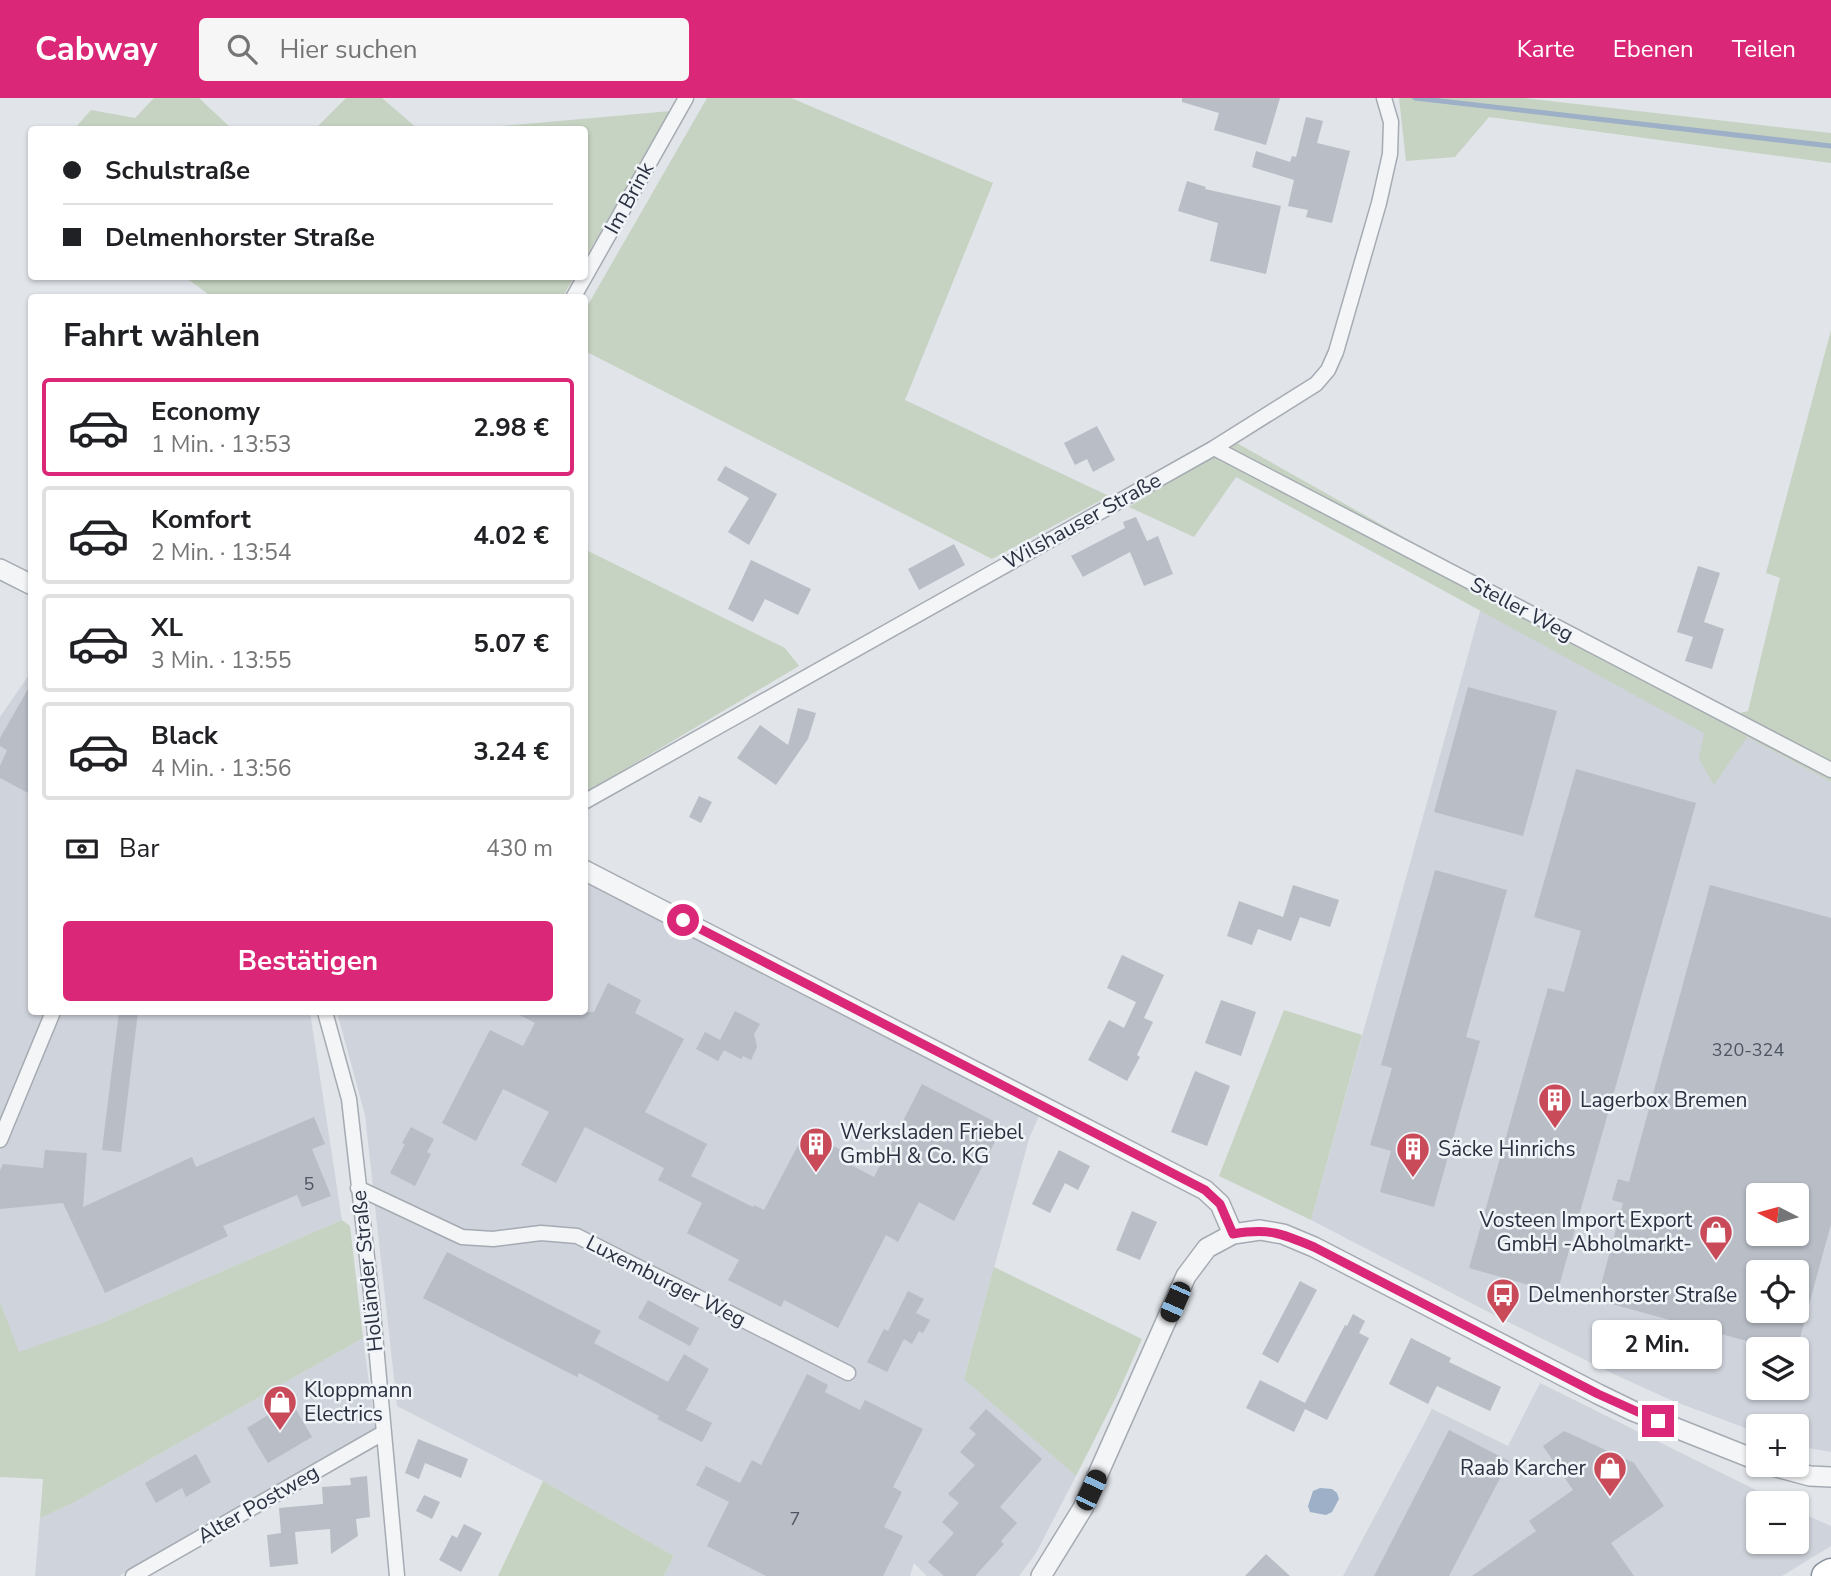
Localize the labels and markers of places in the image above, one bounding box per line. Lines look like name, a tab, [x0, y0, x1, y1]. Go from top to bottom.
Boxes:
building icon: Lagerbox Bremen	[1536, 1081, 1574, 1130]
place label: Lagerbox Bremen	[1580, 1086, 1747, 1114]
place label: Werksladen Friebel GmbH & Co. KG	[840, 1118, 1024, 1170]
building icon: Werksladen Friebel GmbH & Co. KG	[797, 1125, 835, 1174]
building icon: Säcke Hinrichs	[1394, 1130, 1432, 1179]
place label: Säcke Hinrichs	[1438, 1135, 1576, 1163]
place label: Vosteen Import Export GmbH -Abholmarkt-	[1478, 1206, 1693, 1258]
shop icon: Vosteen Import Export GmbH -Abholmarkt-	[1697, 1213, 1735, 1262]
bus stop icon: Delmenhorster Straße	[1484, 1276, 1522, 1325]
place label: Delmenhorster Straße	[1528, 1281, 1737, 1309]
place label: Kloppmann Electrics	[304, 1376, 412, 1428]
shop icon: Kloppmann Electrics	[261, 1383, 299, 1432]
shop icon: Raab Karcher	[1591, 1449, 1629, 1498]
place label: Raab Karcher	[1460, 1454, 1586, 1482]

